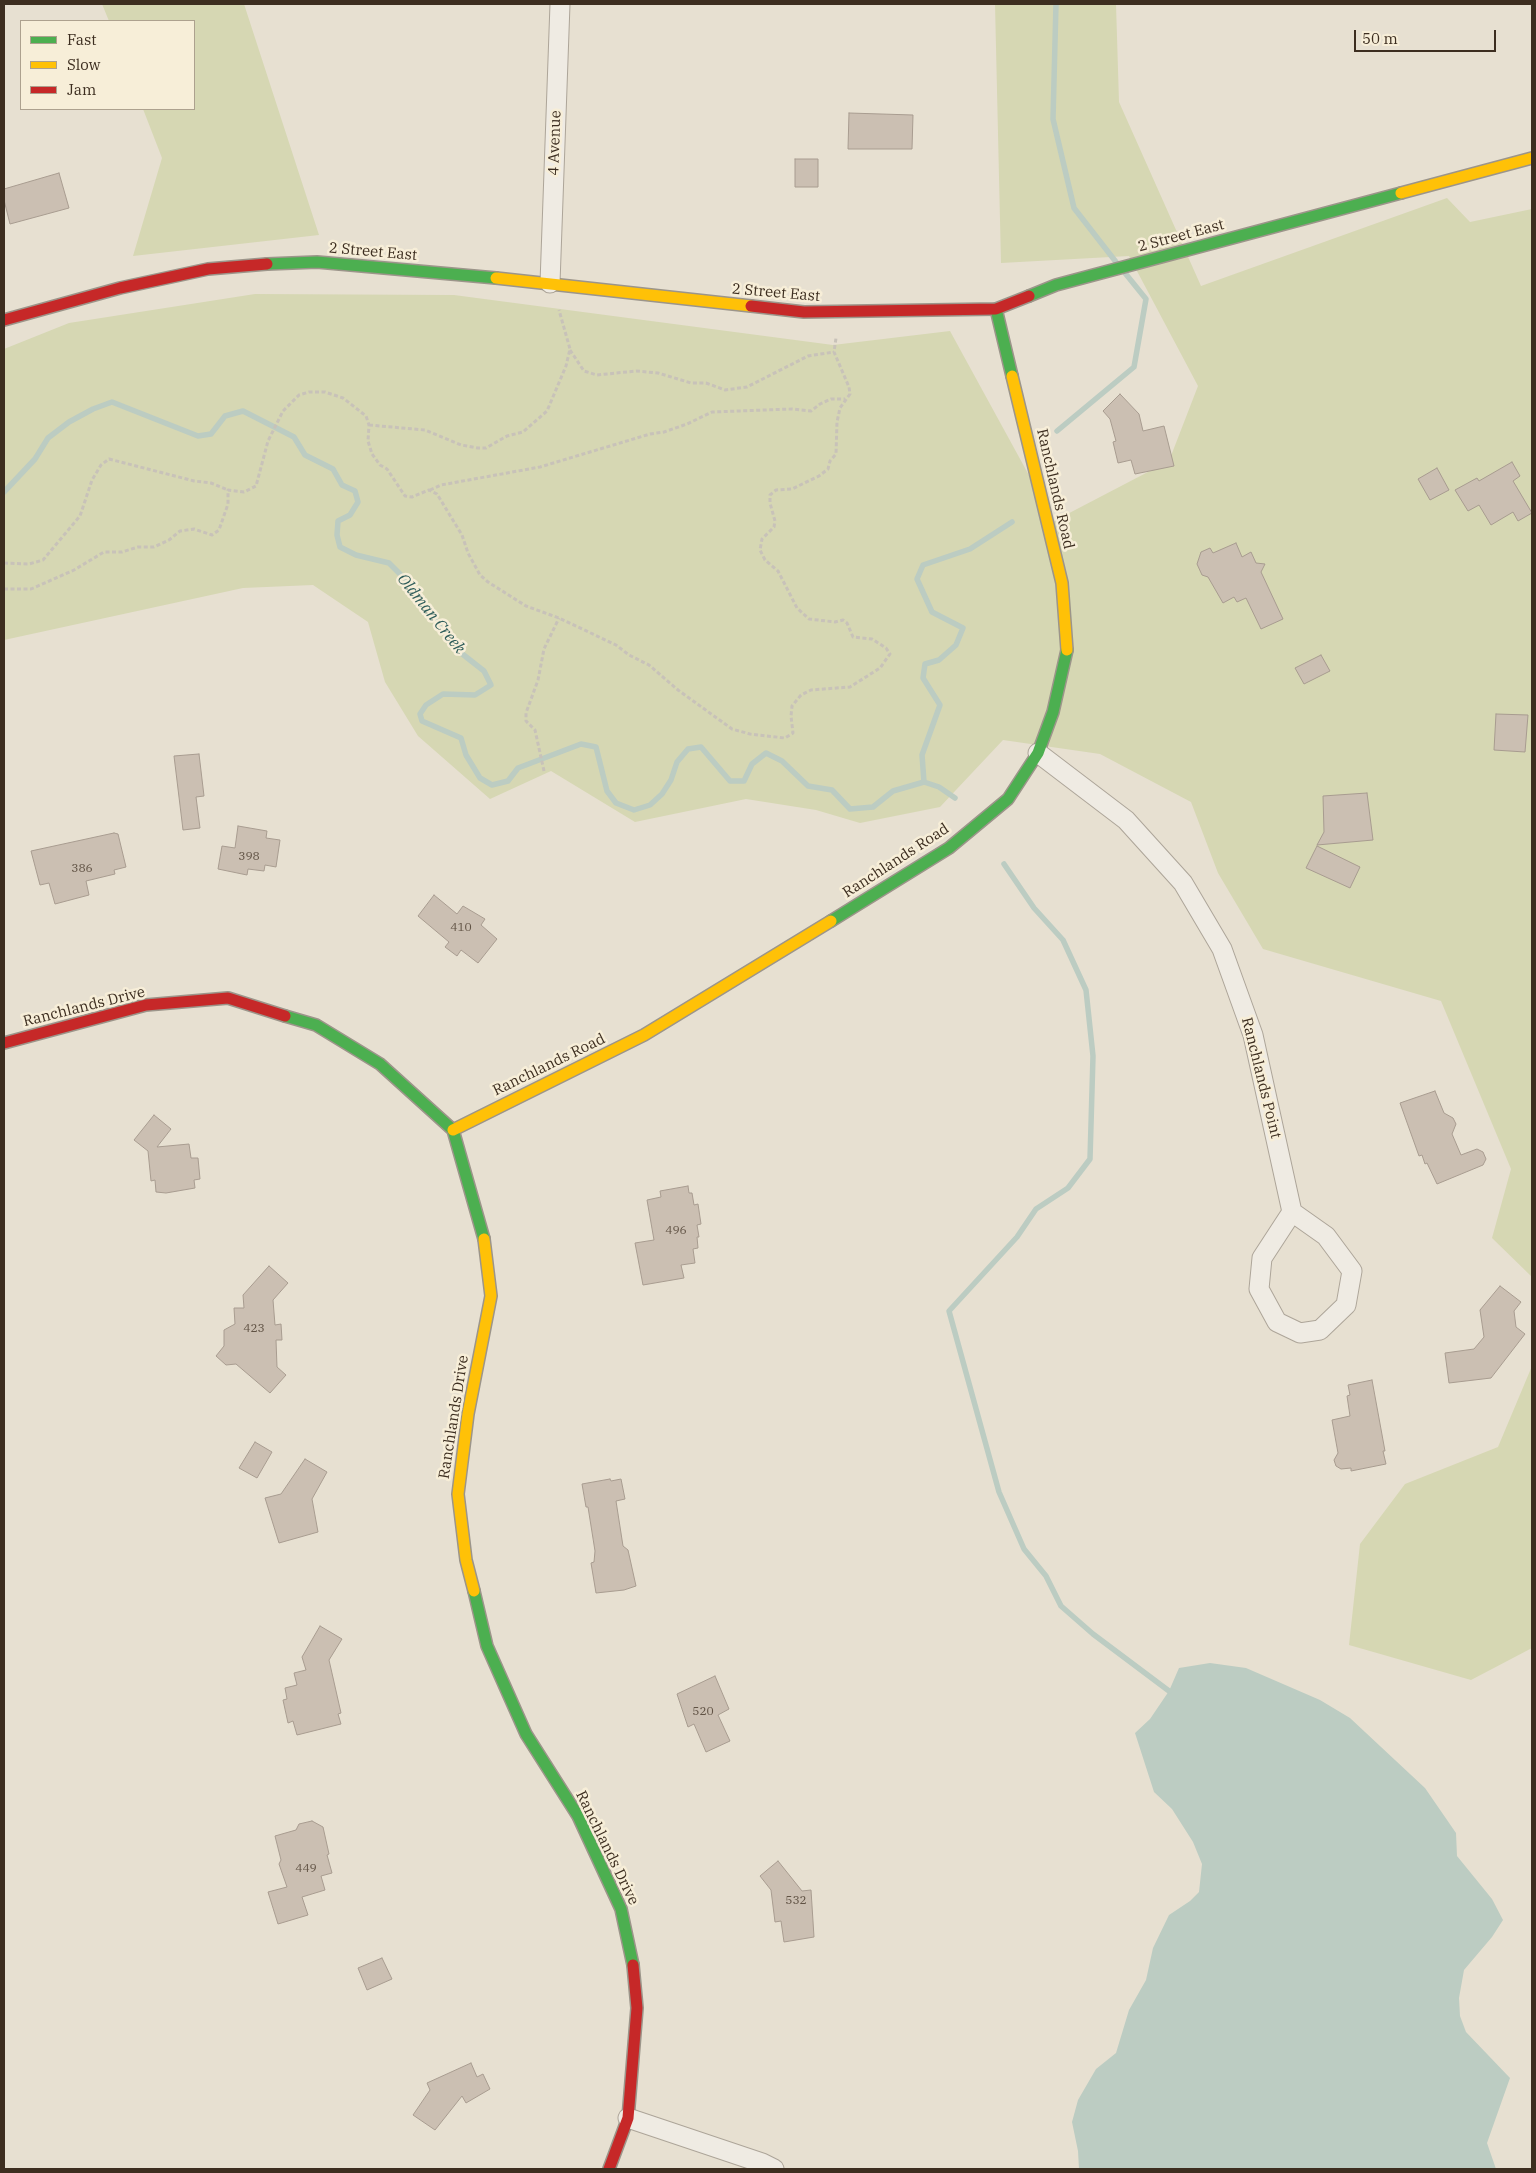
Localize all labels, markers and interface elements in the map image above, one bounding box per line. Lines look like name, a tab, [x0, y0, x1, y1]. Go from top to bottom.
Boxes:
legend	[20, 20, 195, 110]
scale bar	[1356, 20, 1498, 52]
text: 50 m	[1362, 29, 1398, 48]
text: Fast	[67, 30, 97, 49]
text: Slow	[67, 55, 100, 74]
text: Jam	[67, 80, 96, 99]
street label: 4 Avenue	[545, 110, 565, 176]
street label: 2 Street East	[1136, 216, 1226, 256]
street label: 2 Street East	[328, 239, 418, 265]
street label: 2 Street East	[731, 280, 821, 306]
street label: Ranchlands Road	[1032, 427, 1078, 551]
water label: Oldman Creek	[393, 570, 469, 658]
street label: Ranchlands Road	[840, 820, 952, 902]
house number: 398	[238, 850, 260, 864]
house number: 386	[71, 862, 93, 876]
house number: 410	[450, 921, 472, 935]
street label: Ranchlands Drive	[21, 983, 147, 1031]
street label: Ranchlands Point	[1237, 1016, 1285, 1140]
street label: Ranchlands Road	[490, 1030, 608, 1100]
house number: 496	[665, 1224, 687, 1238]
house number: 423	[243, 1322, 265, 1336]
street label: Ranchlands Drive	[435, 1354, 473, 1480]
house number: 520	[692, 1705, 714, 1719]
street label: Ranchlands Drive	[572, 1788, 642, 1908]
house number: 449	[295, 1862, 317, 1876]
house number: 532	[785, 1894, 807, 1908]

